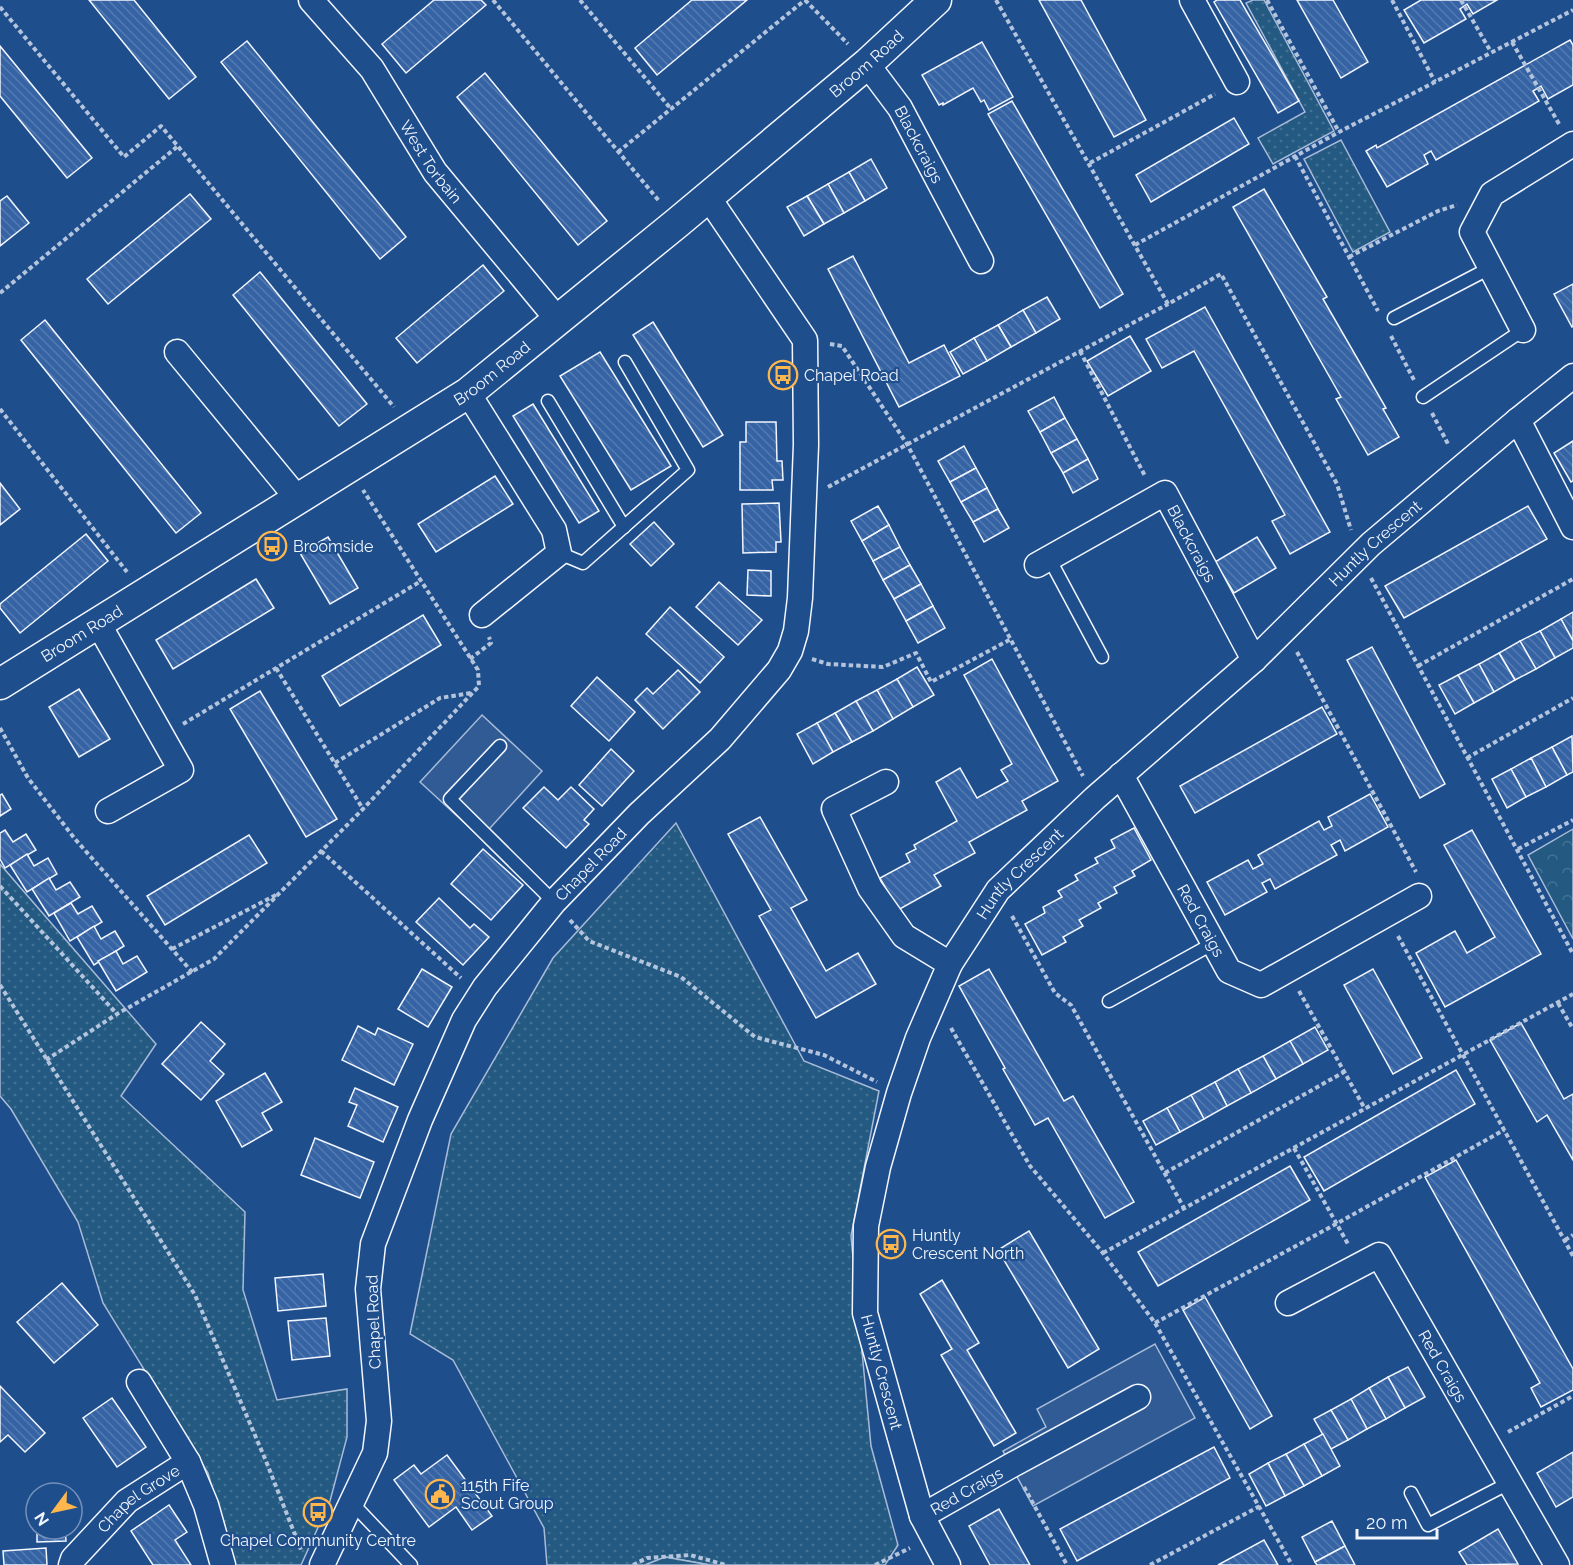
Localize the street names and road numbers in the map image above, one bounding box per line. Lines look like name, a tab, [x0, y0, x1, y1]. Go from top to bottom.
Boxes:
street label: Broom Road	[826, 26, 907, 101]
street label: Blackcraigs	[890, 103, 947, 187]
street label: West Torbain	[396, 117, 466, 207]
street label: Broom Road	[450, 337, 534, 410]
street label: Huntly Crescent	[1325, 496, 1426, 590]
street label: Blackcraigs	[1163, 502, 1220, 586]
street label: Broom Road	[38, 601, 126, 666]
street label: Chapel Road	[551, 824, 631, 905]
street label: Huntly Crescent	[973, 824, 1068, 923]
street label: Red Craigs	[1173, 881, 1228, 961]
street label: Chapel Road	[362, 1274, 385, 1370]
street label: Huntly Crescent	[857, 1312, 906, 1432]
street label: Red Craigs	[1414, 1327, 1471, 1406]
street label: Chapel Grove	[93, 1461, 183, 1537]
street label: Red Craigs	[927, 1463, 1006, 1519]

